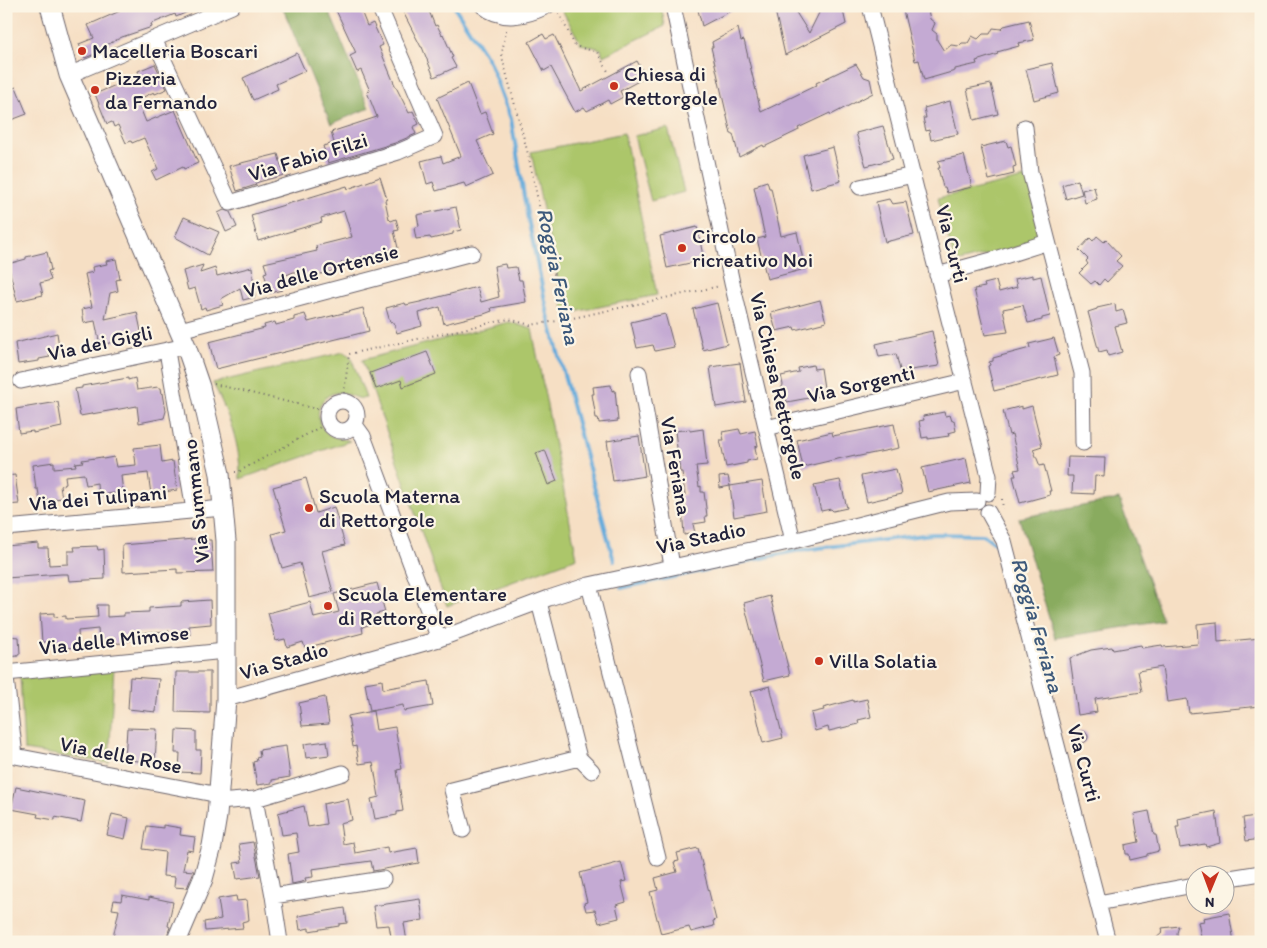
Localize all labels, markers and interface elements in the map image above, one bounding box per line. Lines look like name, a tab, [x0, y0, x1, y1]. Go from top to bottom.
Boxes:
place label: Macelleria Boscari	[92, 38, 258, 63]
marker: Macelleria Boscari	[76, 45, 88, 57]
place label: Chiesa di Rettorgole	[624, 61, 718, 110]
place label: Pizzeria da Fernando	[105, 65, 218, 114]
marker: Chiesa di Rettorgole	[608, 80, 620, 92]
marker: Pizzeria da Fernando	[89, 84, 101, 96]
street label: Via Fabio Filzi	[245, 127, 370, 187]
street label: Via Curti	[931, 202, 974, 286]
water label: Roggia Feriana	[531, 205, 586, 348]
place label: Circolo ricreativo Noi	[692, 223, 813, 272]
street label: Via delle Ortensie	[241, 238, 401, 303]
marker: Circolo ricreativo Noi	[676, 242, 688, 254]
street label: Via Chiesa Rettorgole	[745, 290, 812, 482]
street label: Via dei Gigli	[45, 319, 155, 366]
street label: Via Sorgenti	[805, 359, 917, 408]
street label: Via Feriana	[656, 415, 697, 517]
street label: Via Summano	[177, 438, 214, 564]
street label: Via dei Tulipani	[28, 479, 168, 516]
place label: Scuola Materna di Rettorgole	[319, 483, 460, 532]
marker: Scuola Materna di Rettorgole	[303, 502, 315, 514]
street label: Via Stadio	[654, 516, 748, 559]
water label: Roggia Feriana	[1005, 554, 1070, 696]
place label: Scuola Elementare di Rettorgole	[338, 581, 507, 630]
marker: Scuola Elementare di Rettorgole	[322, 600, 334, 612]
street label: Via delle Mimose	[38, 619, 190, 660]
street label: Via Stadio	[237, 636, 331, 685]
place label: Villa Solatia	[829, 648, 937, 673]
marker: Villa Solatia	[813, 655, 825, 667]
street label: Via Curti	[1062, 721, 1107, 805]
street label: Via delle Rose	[58, 730, 184, 779]
north arrow	[1184, 866, 1234, 916]
text: N	[1205, 894, 1215, 911]

